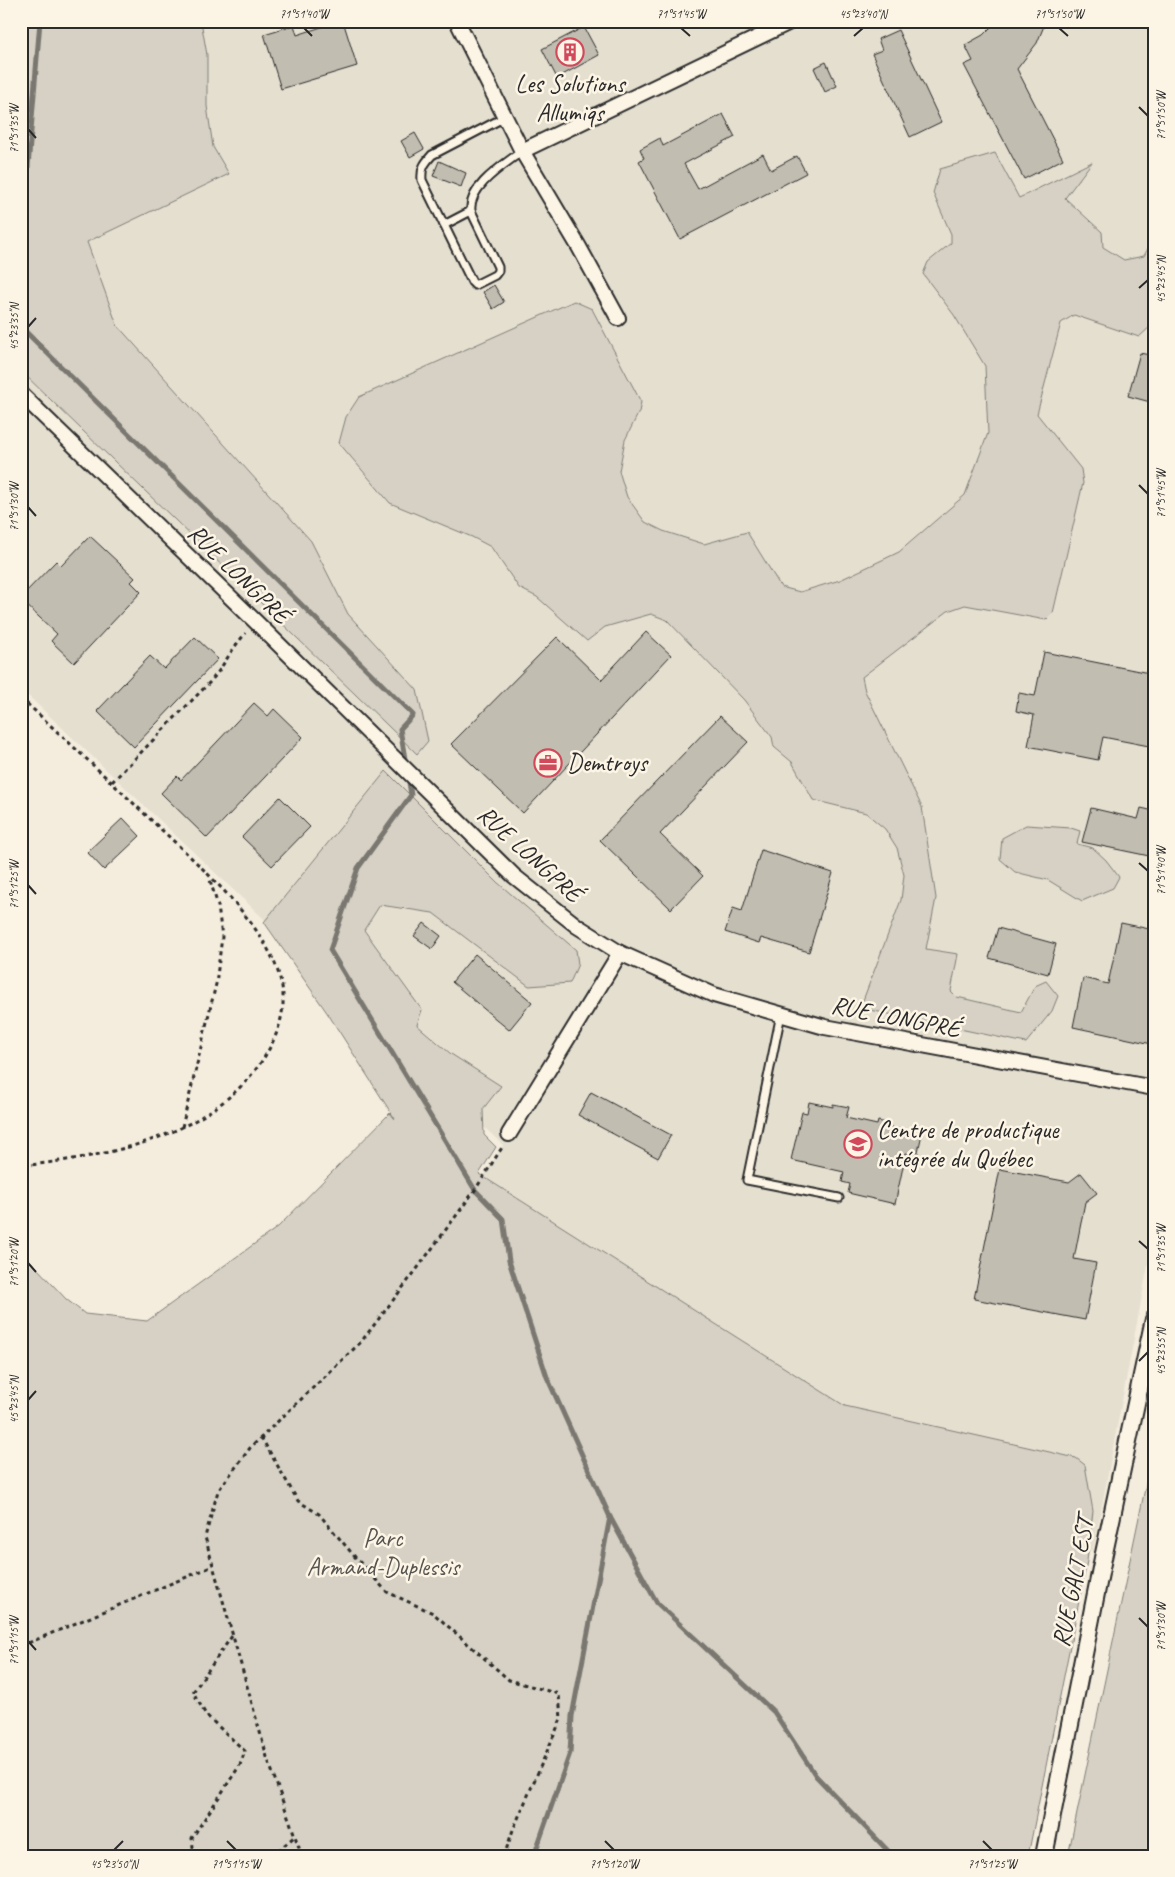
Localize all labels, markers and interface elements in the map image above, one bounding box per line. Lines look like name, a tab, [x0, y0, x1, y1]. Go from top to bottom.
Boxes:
text: 71°51'40"W	[280, 6, 331, 22]
text: 71°51'45"W	[657, 6, 708, 22]
text: 45°23'40"N	[839, 6, 888, 22]
text: 71°51'50"W	[1035, 6, 1086, 22]
building icon: Les Solutions Allumiqs	[555, 37, 585, 67]
place label: Les Solutions Allumiqs	[515, 68, 627, 129]
text: 71°51'50"W	[1153, 89, 1169, 140]
text: 71°51'35"W	[6, 102, 22, 153]
text: 45°23'45"N	[1153, 255, 1169, 304]
text: 45°23'35"N	[6, 302, 22, 351]
text: 71°51'45"W	[1153, 467, 1169, 518]
text: 71°51'30"W	[6, 480, 22, 531]
street label: RUE LONGPRÉ	[181, 517, 299, 633]
place label: Demtroys	[567, 747, 649, 779]
office icon: Demtroys	[533, 748, 563, 778]
street label: RUE LONGPRÉ	[471, 798, 591, 911]
text: 71°51'40"W	[1153, 844, 1169, 895]
text: 71°51'25"W	[6, 858, 22, 909]
street label: RUE LONGPRÉ	[829, 989, 966, 1046]
place label: Centre de productique intégrée du Québec	[877, 1114, 1060, 1175]
school or university icon: Centre de productique intégrée du Québec	[843, 1129, 873, 1159]
text: 71°51'35"W	[1153, 1222, 1169, 1273]
text: 71°51'20"W	[6, 1236, 22, 1287]
text: 45°23'55"N	[1153, 1327, 1169, 1376]
text: 45°23'45"N	[6, 1375, 22, 1424]
street label: RUE GALT EST	[1045, 1508, 1102, 1650]
park label: Parc Armand-Duplessis	[307, 1522, 462, 1583]
text: 71°51'30"W	[1153, 1600, 1169, 1651]
text: 71°51'15"W	[6, 1614, 22, 1665]
text: 45°23'50"N	[90, 1856, 139, 1872]
text: 71°51'15"W	[212, 1856, 263, 1872]
text: 71°51'20"W	[590, 1856, 641, 1872]
text: 71°51'25"W	[968, 1856, 1019, 1872]

